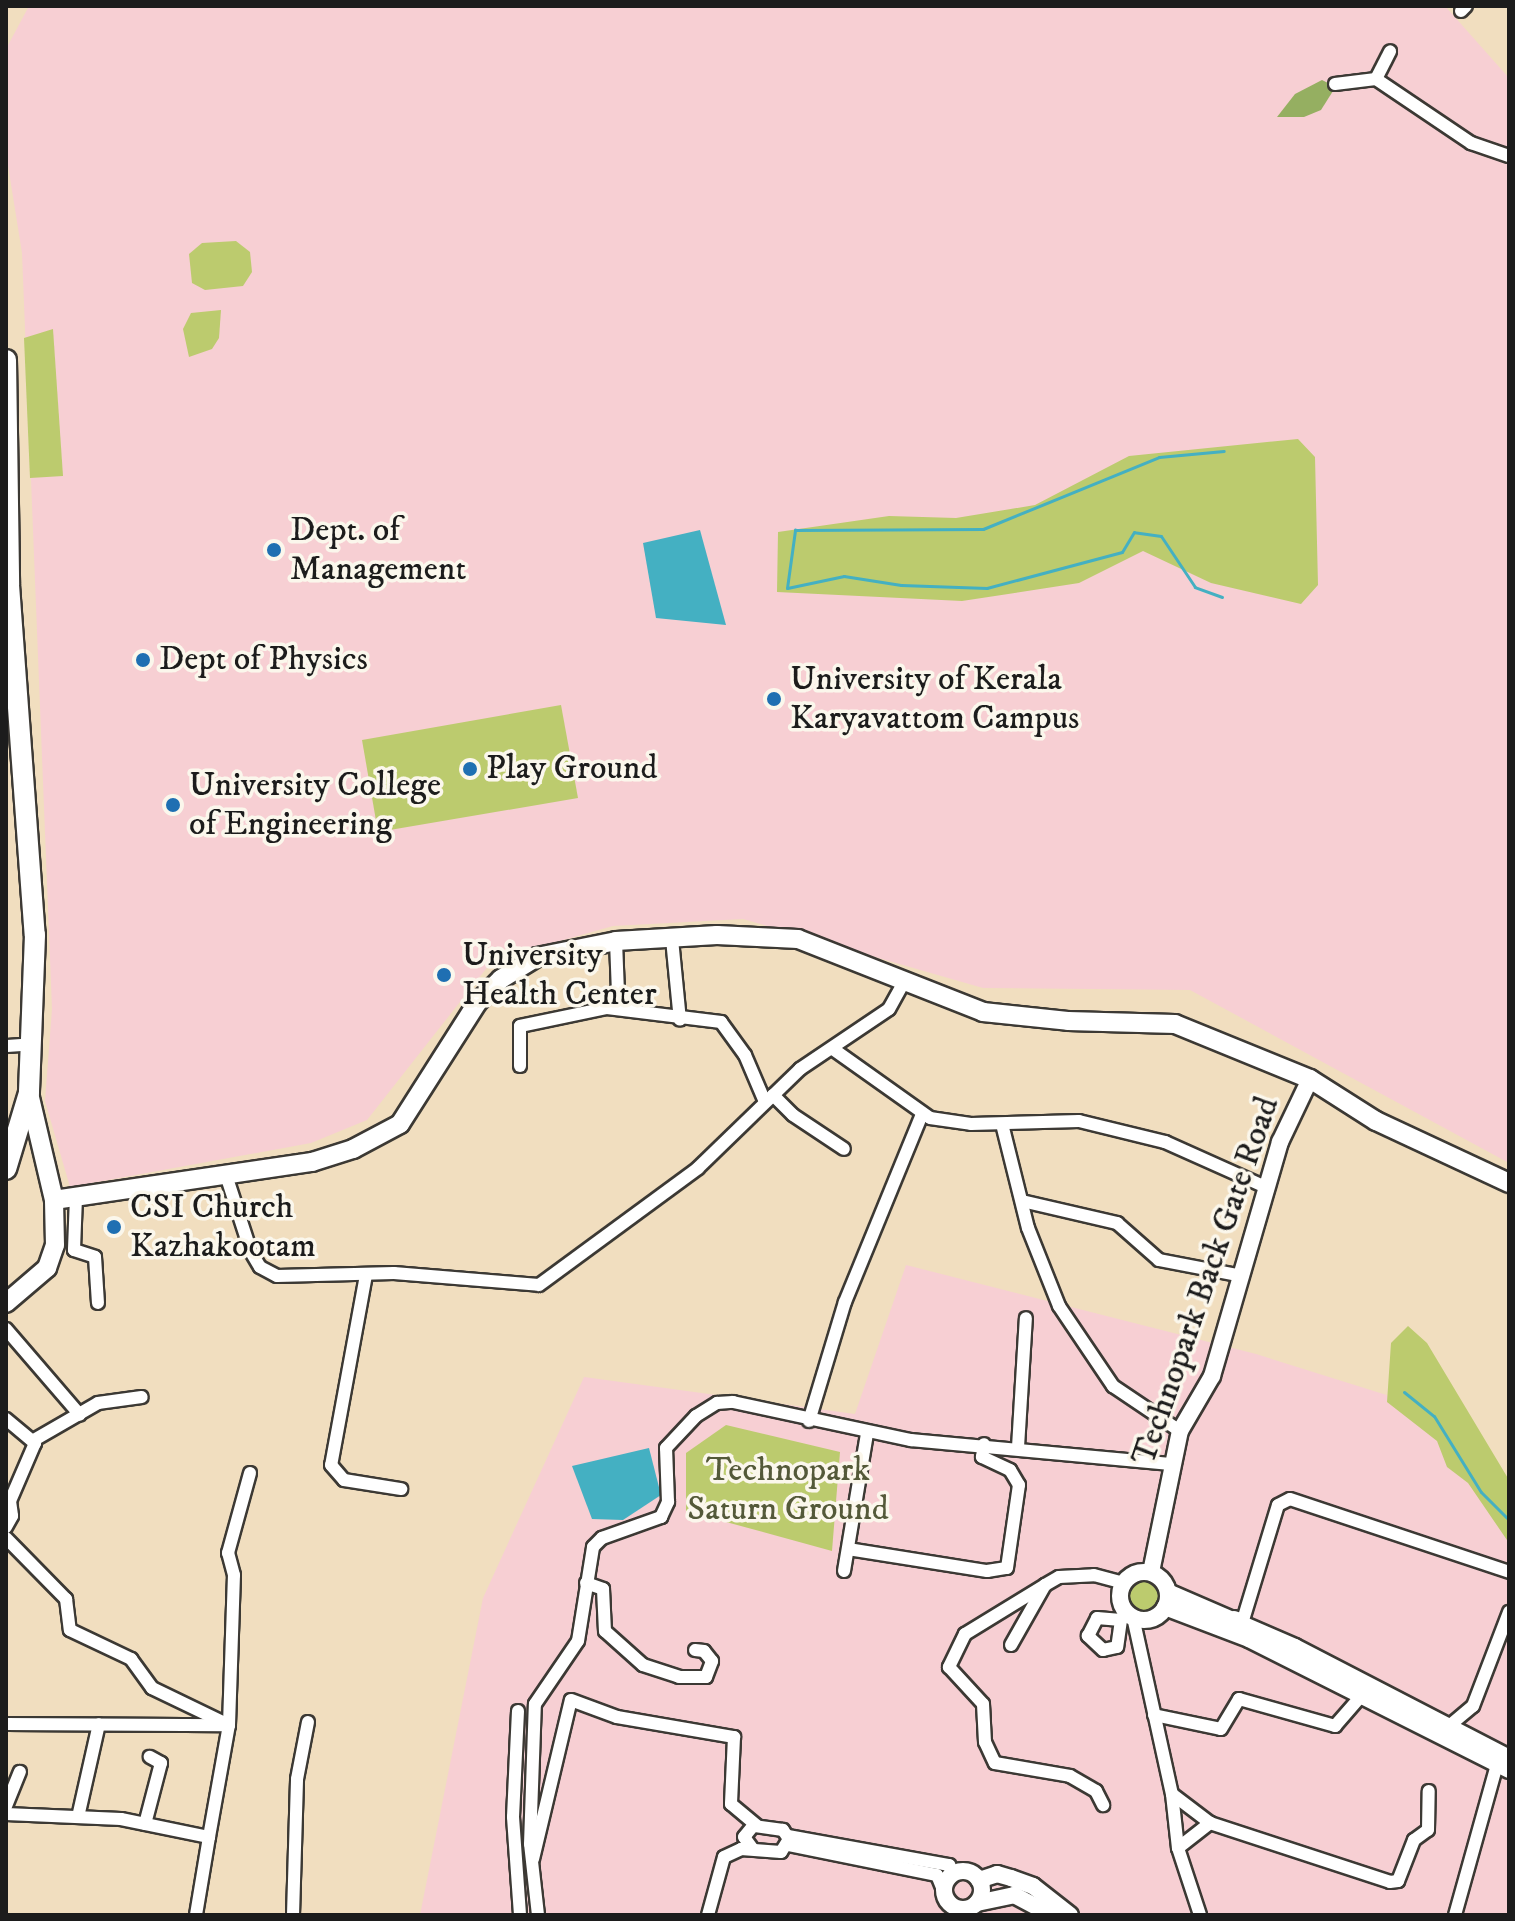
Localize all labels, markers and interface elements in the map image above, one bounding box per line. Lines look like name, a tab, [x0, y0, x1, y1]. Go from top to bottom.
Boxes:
place label: Dept. of Management	[290, 510, 466, 590]
marker: Dept. of Management	[265, 541, 283, 559]
place label: Dept of Physics	[159, 640, 368, 680]
marker: Dept of Physics	[134, 651, 152, 669]
place label: University of Kerala Karyavattom Campus	[790, 659, 1079, 738]
marker: University of Kerala Karyavattom Campus	[765, 690, 783, 708]
place label: Play Ground	[486, 749, 657, 789]
marker: Play Ground	[461, 760, 479, 778]
place label: University College of Engineering	[189, 765, 441, 844]
marker: University College of Engineering	[164, 796, 182, 814]
place label: University Health Center	[462, 935, 657, 1014]
marker: University Health Center	[433, 964, 455, 986]
street label: Technopark Back Gate Road	[1124, 1091, 1288, 1471]
place label: CSI Church Kazhakootam	[130, 1187, 316, 1266]
marker: CSI Church Kazhakootam	[105, 1218, 123, 1236]
park label: Technopark Saturn Ground	[687, 1450, 889, 1530]

